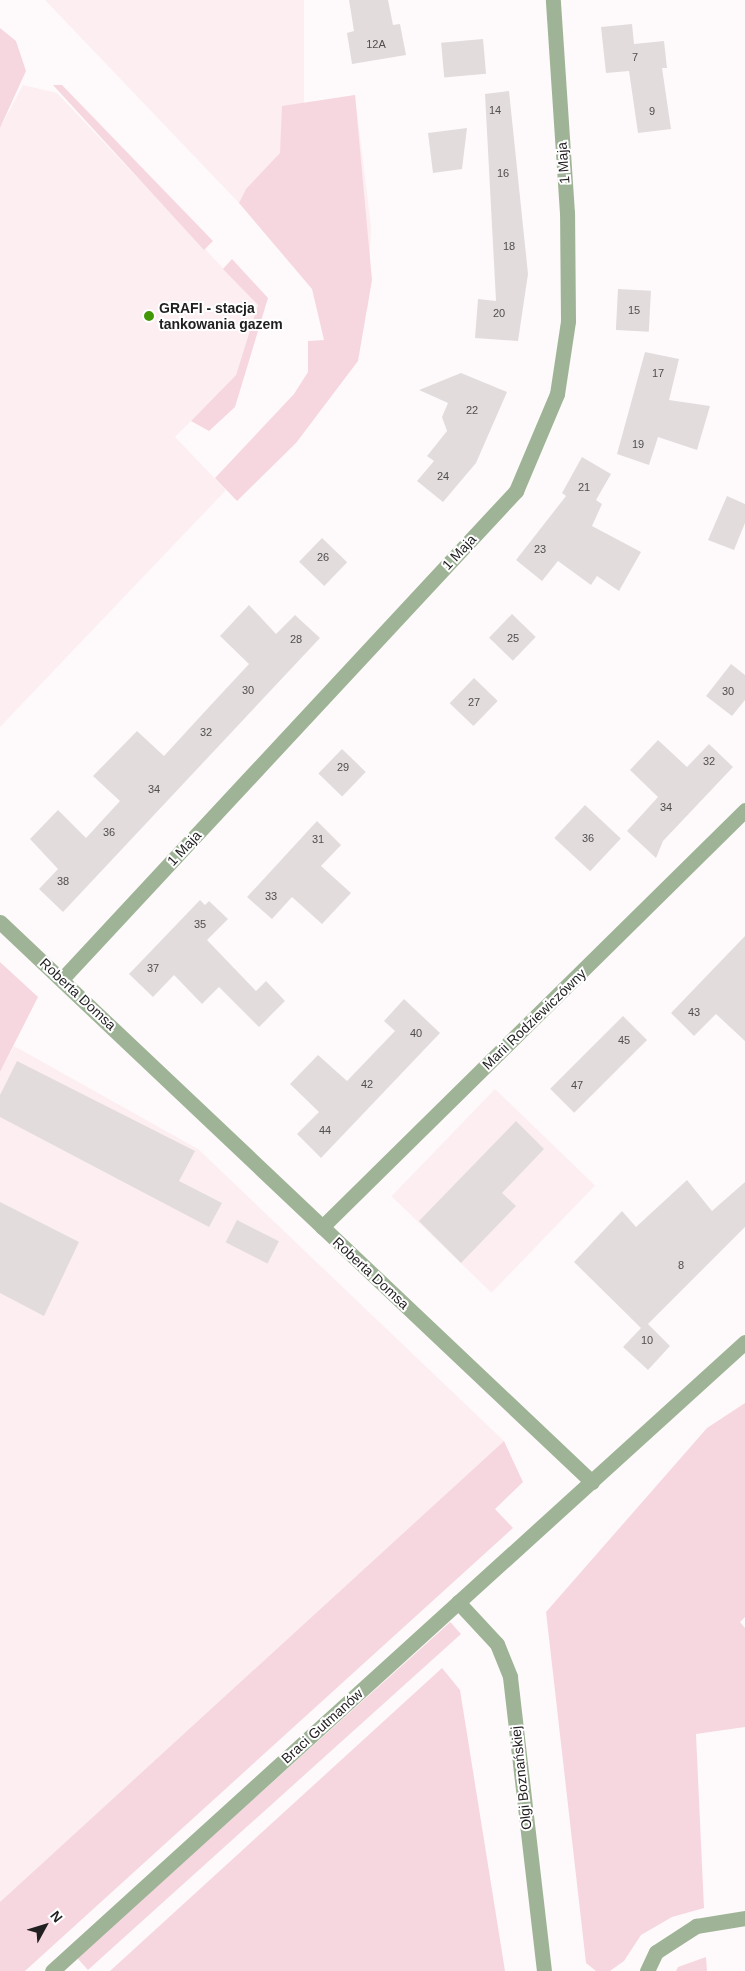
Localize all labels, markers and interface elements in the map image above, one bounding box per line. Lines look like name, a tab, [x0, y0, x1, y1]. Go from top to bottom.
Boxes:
house number: 12A	[366, 37, 386, 51]
house number: 7	[632, 50, 638, 64]
house number: 14	[489, 103, 501, 117]
house number: 9	[649, 104, 655, 118]
street label: 1 Maja	[553, 141, 573, 185]
house number: 16	[497, 166, 509, 180]
house number: 18	[503, 239, 515, 253]
place label: GRAFI - stacja tankowania gazem	[159, 300, 283, 332]
house number: 15	[628, 303, 640, 317]
house number: 20	[493, 306, 505, 320]
marker: GRAFI - stacja tankowania gazem	[143, 310, 155, 322]
house number: 17	[652, 366, 664, 380]
house number: 22	[466, 403, 478, 417]
house number: 19	[632, 437, 644, 451]
house number: 24	[437, 469, 449, 483]
house number: 21	[578, 480, 590, 494]
street label: 1 Maja	[439, 531, 479, 573]
house number: 23	[534, 542, 546, 556]
house number: 26	[317, 550, 329, 564]
house number: 25	[507, 631, 519, 645]
house number: 28	[290, 632, 302, 646]
house number: 30	[242, 683, 254, 697]
house number: 30	[722, 684, 734, 698]
house number: 27	[468, 695, 480, 709]
house number: 32	[200, 725, 212, 739]
house number: 32	[703, 754, 715, 768]
house number: 29	[337, 760, 349, 774]
house number: 34	[148, 782, 160, 796]
house number: 34	[660, 800, 672, 814]
house number: 36	[103, 825, 115, 839]
street label: 1 Maja	[164, 827, 204, 869]
house number: 36	[582, 831, 594, 845]
house number: 31	[312, 832, 324, 846]
house number: 38	[57, 874, 69, 888]
house number: 33	[265, 889, 277, 903]
house number: 35	[194, 917, 206, 931]
street label: Roberta Domsa	[36, 954, 120, 1034]
house number: 37	[147, 961, 159, 975]
street label: Marii Rodziewiczówny	[479, 965, 589, 1073]
house number: 43	[688, 1005, 700, 1019]
house number: 40	[410, 1026, 422, 1040]
house number: 45	[618, 1033, 630, 1047]
house number: 42	[361, 1077, 373, 1091]
house number: 47	[571, 1078, 583, 1092]
house number: 44	[319, 1123, 331, 1137]
street label: Roberta Domsa	[329, 1233, 413, 1313]
house number: 8	[678, 1258, 684, 1272]
house number: 10	[641, 1333, 653, 1347]
street label: Braci Gutmanów	[278, 1685, 366, 1767]
street label: Olgi Boznańskiej	[507, 1725, 535, 1831]
north arrow	[20, 1901, 70, 1951]
text: N	[47, 1908, 66, 1926]

